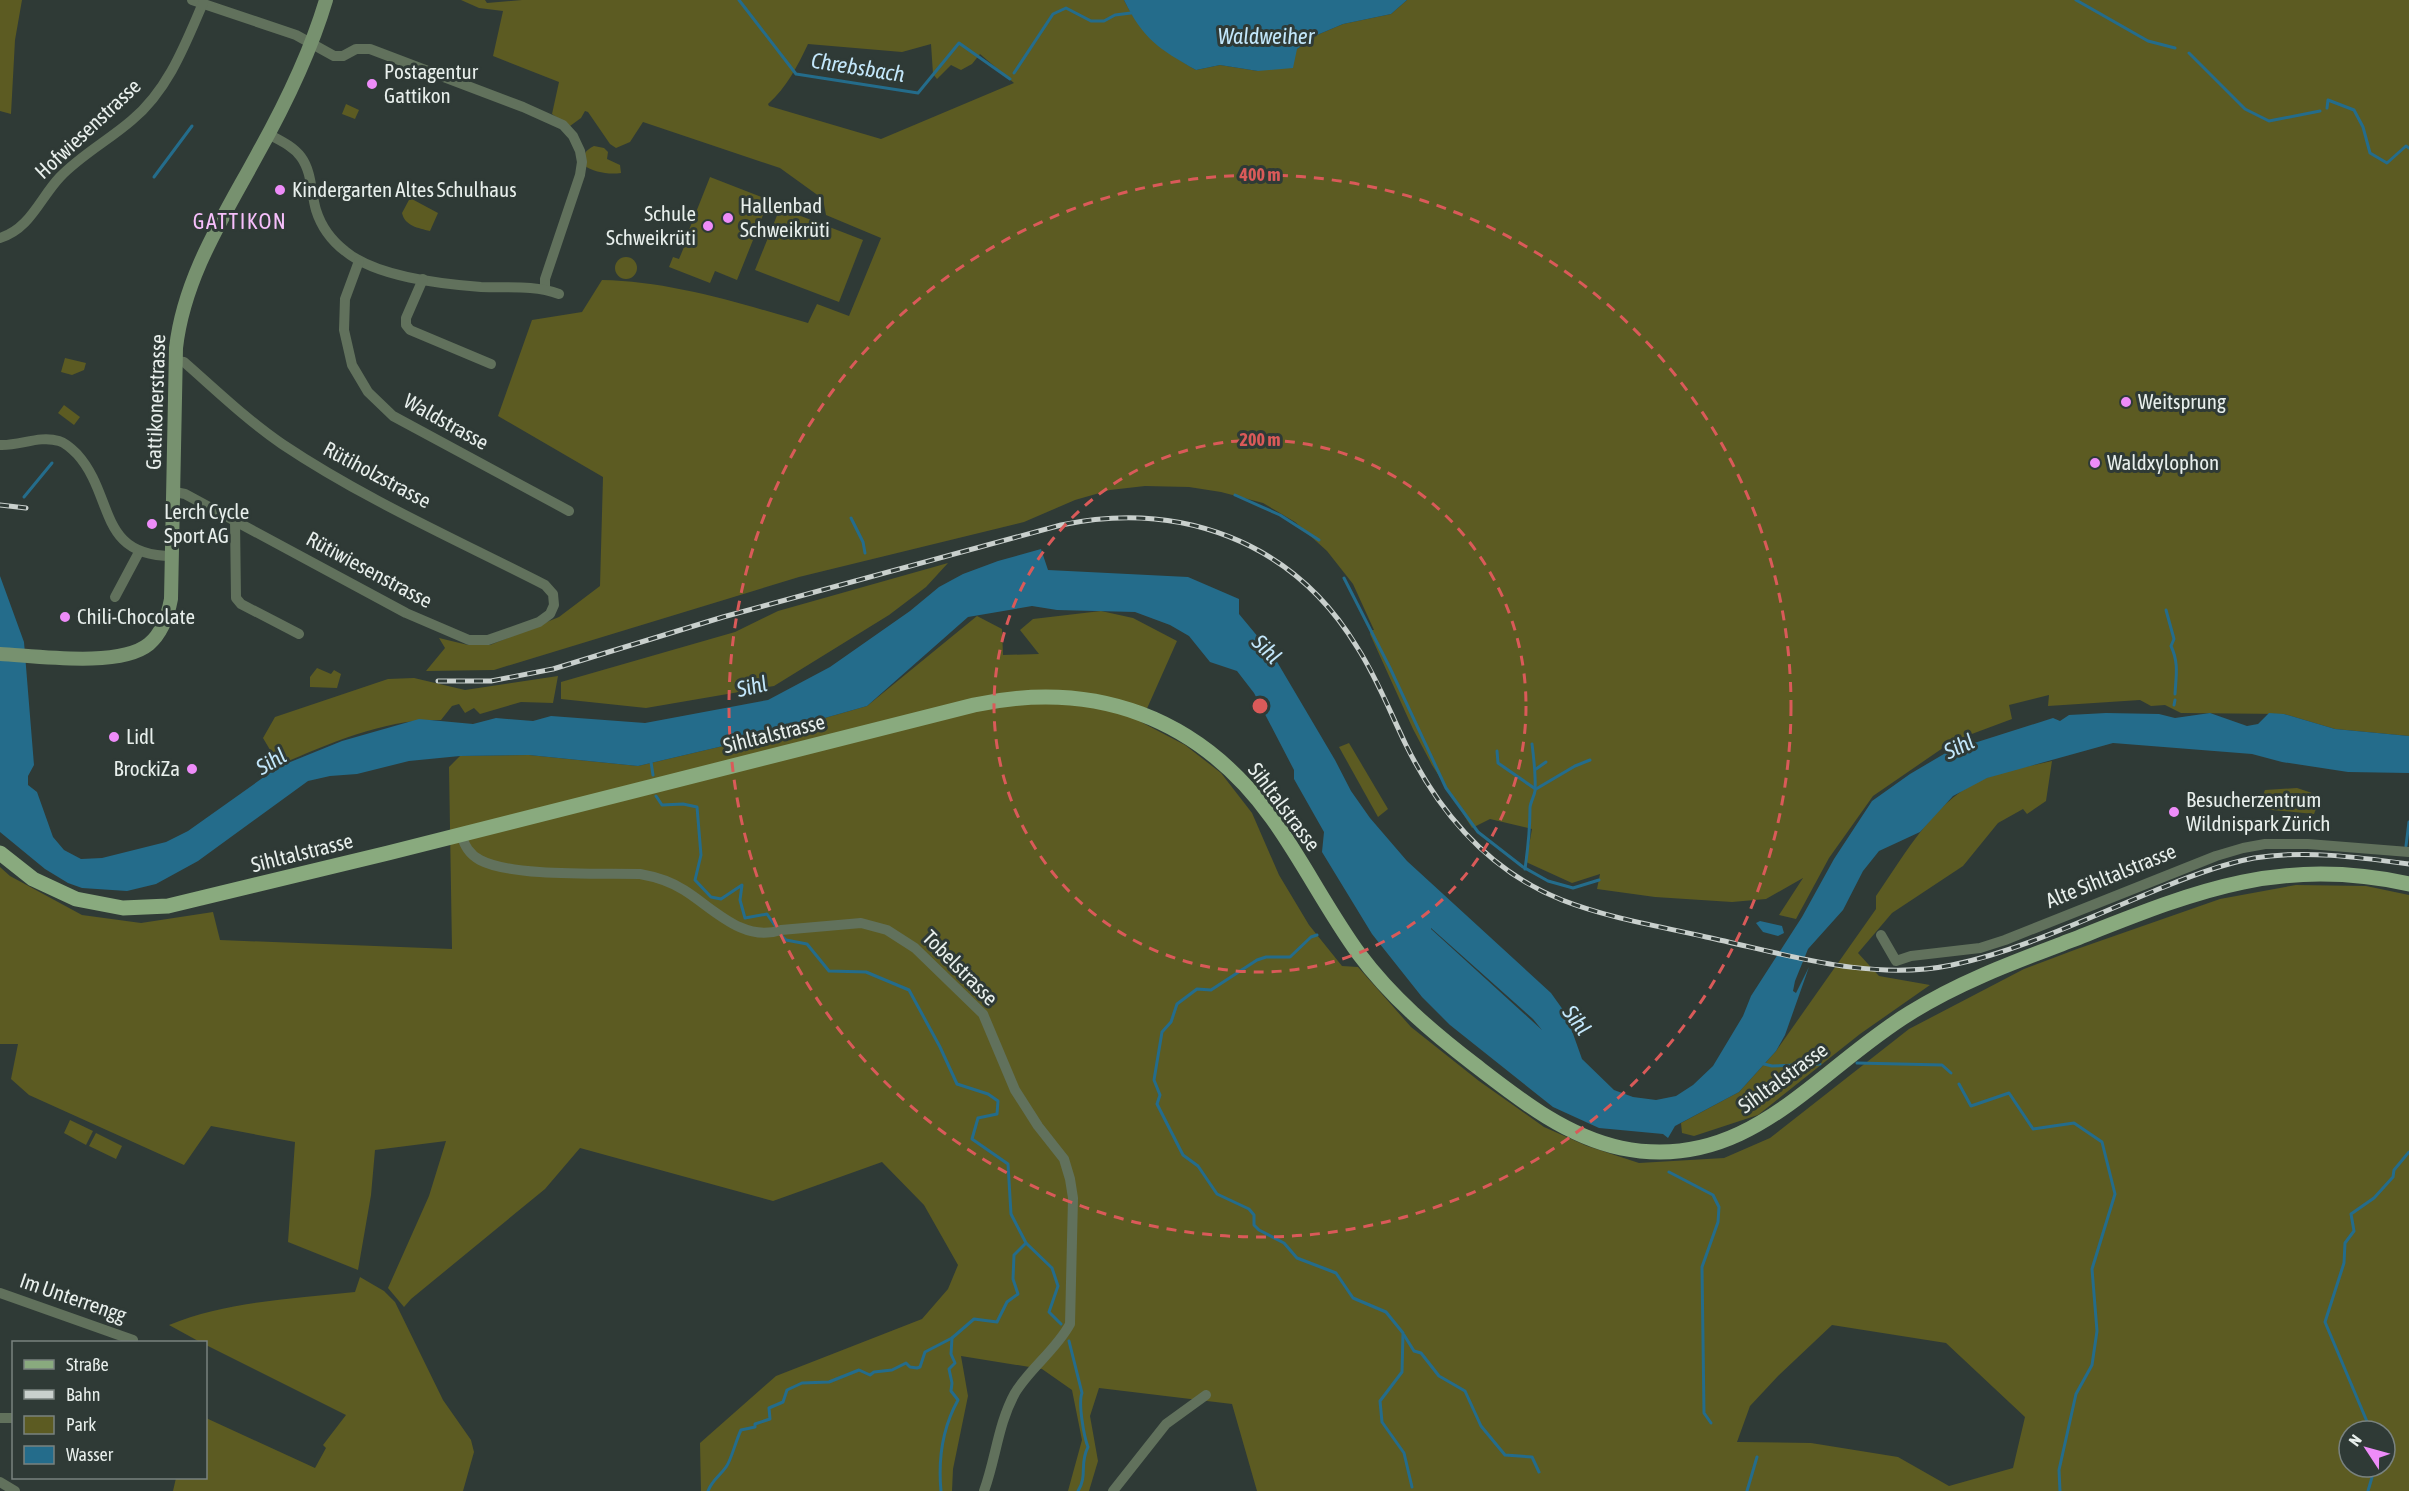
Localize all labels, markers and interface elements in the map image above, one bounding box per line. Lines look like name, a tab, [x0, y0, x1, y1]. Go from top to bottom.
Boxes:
water label: Waldweiher	[1218, 23, 1316, 49]
water label: Chrebsbach	[810, 47, 907, 87]
place label: Postagentur Gattikon	[384, 59, 479, 107]
street label: Hofwiesenstrasse	[30, 73, 145, 183]
marker: Postagentur Gattikon	[365, 77, 379, 91]
text: 400 m	[1239, 164, 1280, 185]
place label: Kindergarten Altes Schulhaus	[292, 177, 517, 201]
marker: Kindergarten Altes Schulhaus	[273, 183, 287, 197]
place label: Hallenbad Schweikrüti	[740, 193, 830, 241]
place label: Schule Schweikrüti	[606, 201, 696, 249]
district label: GATTIKON	[193, 208, 287, 234]
marker: Hallenbad Schweikrüti	[721, 211, 735, 225]
marker: Schule Schweikrüti	[701, 219, 715, 233]
street label: Gattikonerstrasse	[141, 334, 169, 470]
street label: Waldstrasse	[400, 388, 493, 454]
place label: Weitsprung	[2138, 389, 2226, 413]
marker: Weitsprung	[2119, 395, 2133, 409]
text: 200 m	[1240, 429, 1280, 450]
street label: Rütiholzstrasse	[320, 436, 435, 512]
place label: Waldxylophon	[2107, 450, 2219, 474]
marker: Waldxylophon	[2088, 456, 2102, 470]
place label: Lerch Cycle Sport AG	[164, 499, 249, 547]
marker: Lerch Cycle Sport AG	[145, 517, 159, 531]
street label: Rütiwiesenstrasse	[303, 526, 436, 612]
place label: Chili-Chocolate	[77, 604, 195, 628]
marker: Chili-Chocolate	[58, 610, 72, 624]
water label: Sihl	[1246, 628, 1287, 669]
water label: Sihl	[733, 670, 770, 702]
centre of rings	[1250, 696, 1270, 716]
street label: Sihltalstrasse	[720, 709, 827, 757]
place label: Lidl	[126, 724, 155, 748]
water label: Sihl	[1939, 728, 1978, 765]
marker: Lidl	[107, 730, 121, 744]
water label: Sihl	[250, 742, 291, 780]
place label: BrockiZa	[114, 756, 180, 780]
street label: Sihltalstrasse	[1244, 758, 1326, 855]
marker: BrockiZa	[185, 762, 199, 776]
place label: Besucherzentrum Wildnispark Zürich	[2186, 787, 2330, 835]
marker: Besucherzentrum Wildnispark Zürich	[2167, 805, 2181, 819]
street label: Sihltalstrasse	[248, 828, 355, 876]
street label: Alte Sihltalstrasse	[2042, 838, 2179, 912]
street label: Tobelstrasse	[918, 925, 1003, 1010]
water label: Sihl	[1557, 999, 1597, 1040]
street label: Sihltalstrasse	[1733, 1037, 1832, 1118]
street label: Im Unterrengg	[17, 1268, 130, 1326]
legend	[12, 1341, 207, 1479]
text: Straße	[66, 1354, 109, 1375]
text: Bahn	[66, 1384, 100, 1405]
text: Park	[66, 1414, 96, 1435]
north arrow	[2337, 1419, 2397, 1479]
text: N	[2345, 1431, 2365, 1449]
text: Wasser	[66, 1444, 114, 1465]

